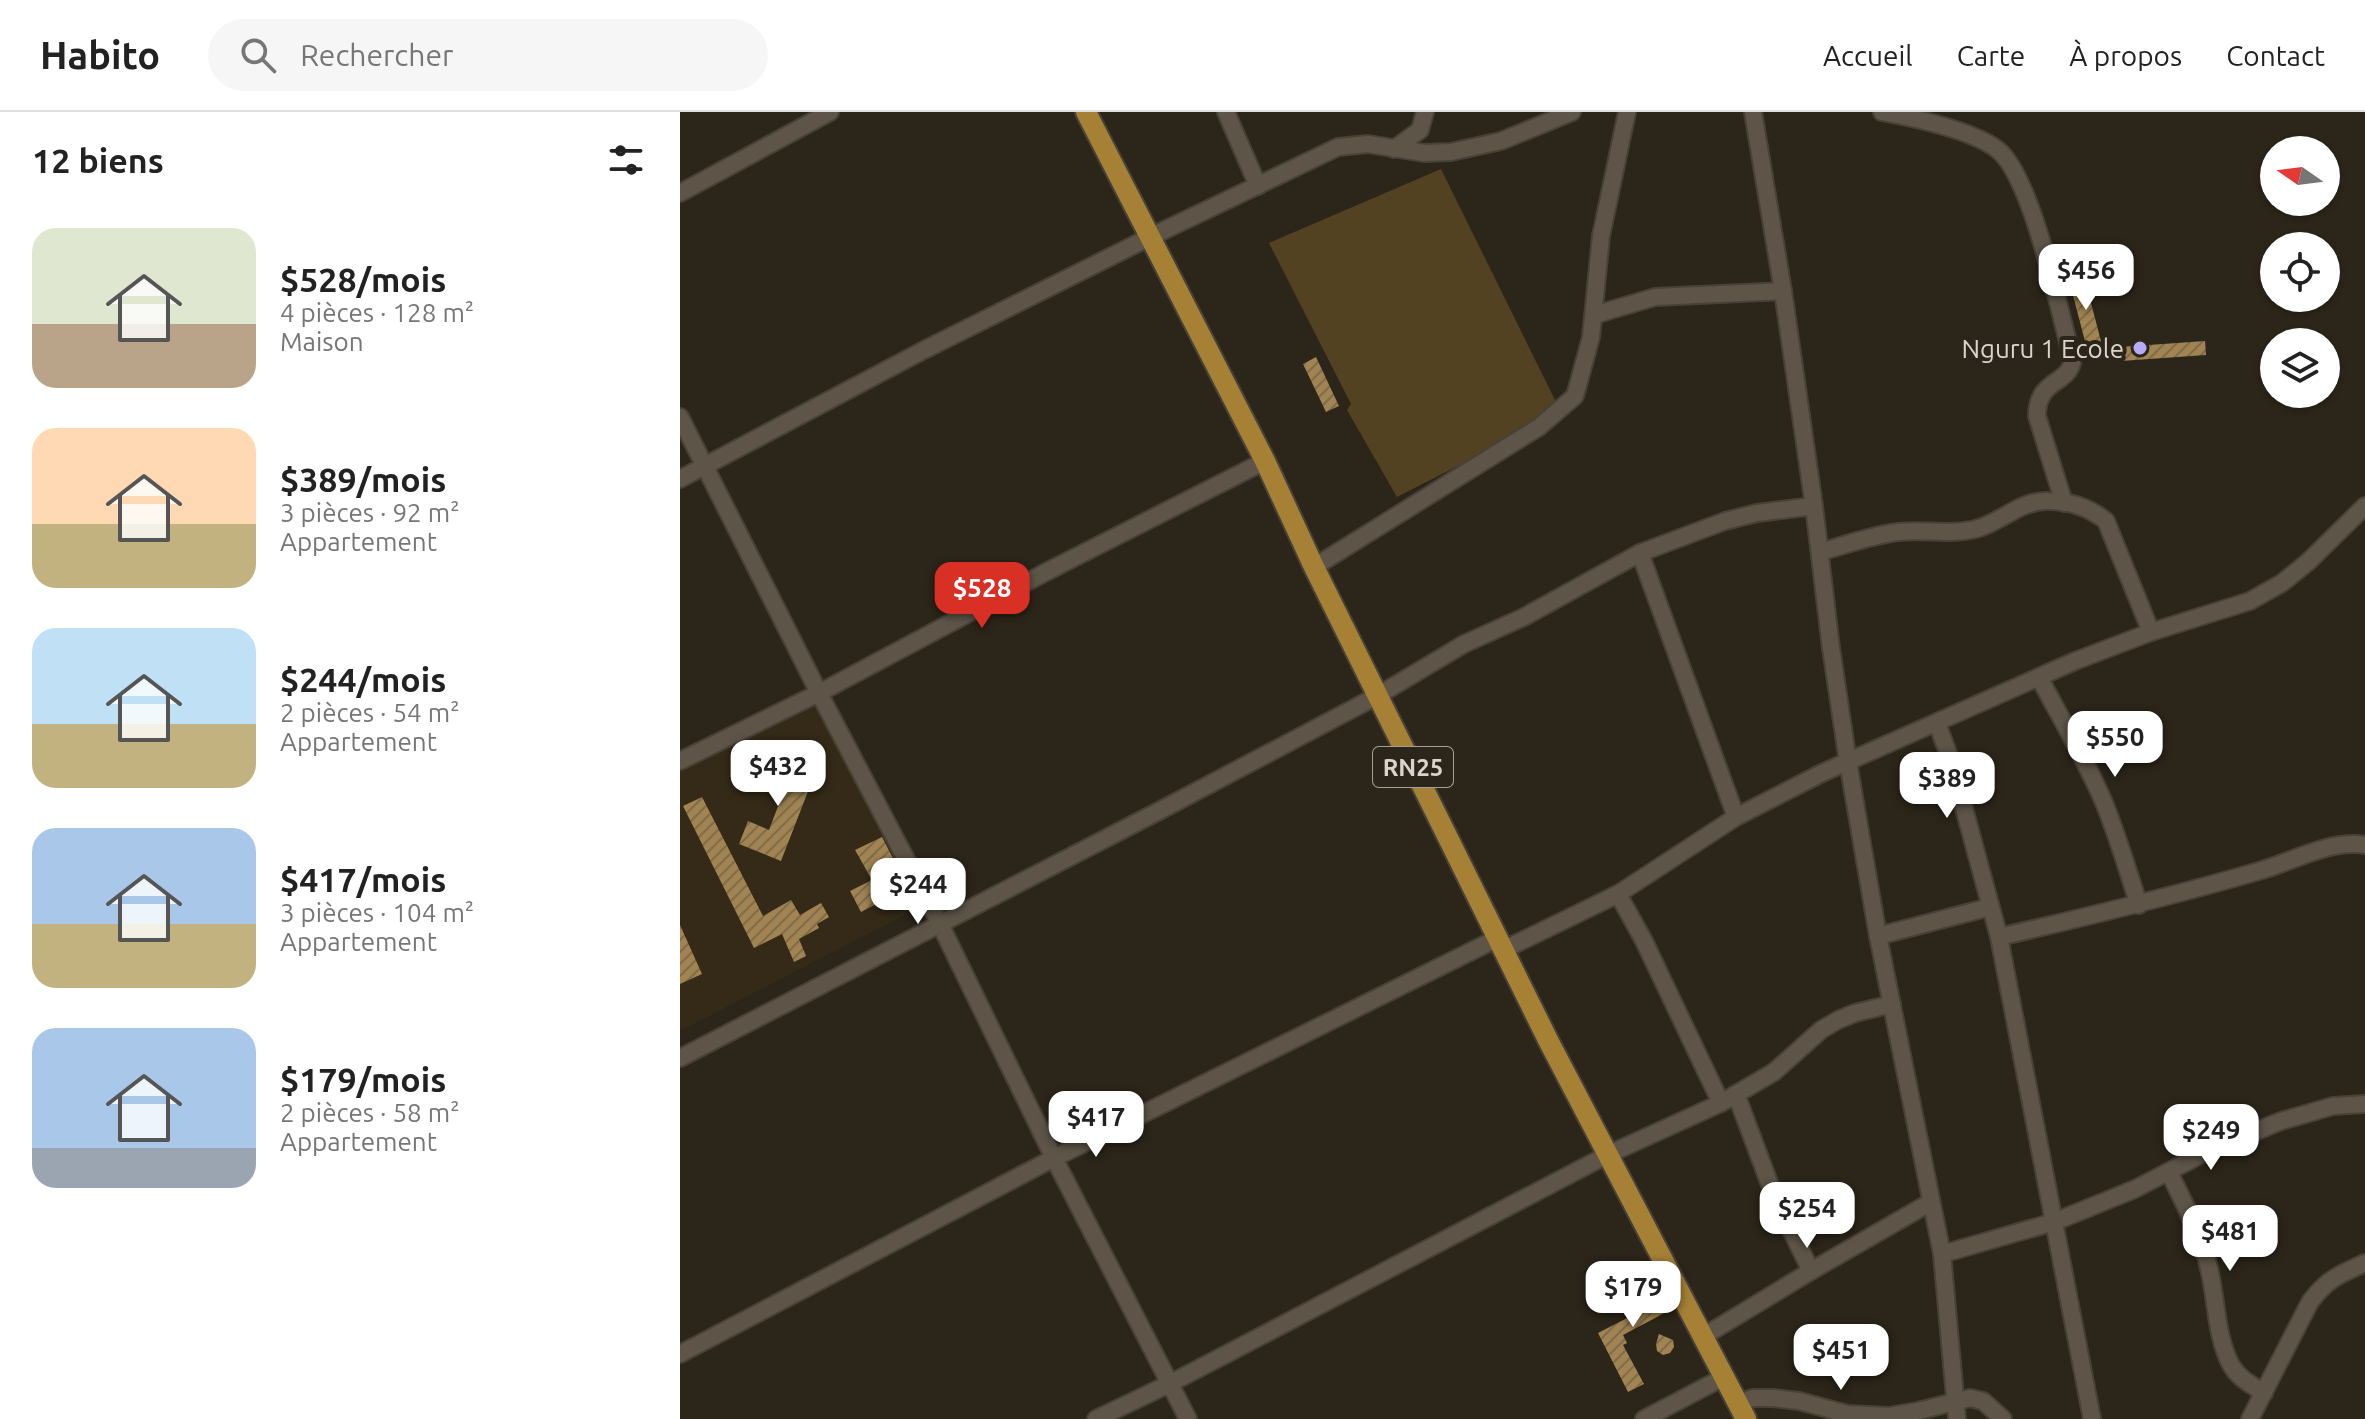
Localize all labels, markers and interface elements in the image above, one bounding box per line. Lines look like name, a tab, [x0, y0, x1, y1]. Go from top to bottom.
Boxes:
search box	[208, 19, 768, 91]
icon: search	[236, 33, 280, 77]
text: Habito	[40, 34, 160, 76]
text: Rechercher	[300, 38, 453, 72]
text: Accueil	[1823, 40, 1913, 71]
text: Carte	[1957, 40, 2025, 71]
text: À propos	[2069, 40, 2182, 71]
text: Contact	[2226, 40, 2325, 71]
north arrow	[2260, 136, 2340, 216]
map controls	[2260, 136, 2340, 408]
icon: filters	[604, 138, 648, 182]
text: 12 biens	[32, 141, 164, 179]
button: locate	[2260, 232, 2340, 312]
pin: $456	[2039, 244, 2133, 312]
text: $456	[2057, 255, 2115, 284]
icon: home	[96, 260, 192, 356]
text: $528/mois	[280, 260, 446, 298]
text: 4 pièces · 128 m²	[280, 298, 474, 327]
text: Maison	[280, 327, 364, 356]
button: layers	[2260, 328, 2340, 408]
place label: Nguru 1 Ecole	[1961, 334, 2124, 363]
marker: Nguru 1 Ecole	[2131, 339, 2149, 357]
icon: home	[96, 460, 192, 556]
text: $389/mois	[280, 460, 446, 498]
text: 3 pièces · 92 m²	[280, 498, 460, 527]
text: Appartement	[280, 527, 437, 556]
pin: $528	[935, 562, 1029, 630]
text: $528	[953, 573, 1011, 602]
icon: home	[96, 660, 192, 756]
text: $244/mois	[280, 660, 446, 698]
text: 2 pièces · 54 m²	[280, 698, 460, 727]
pin: $550	[2068, 711, 2162, 779]
text: $550	[2086, 722, 2144, 751]
text: Appartement	[280, 727, 437, 756]
pin: $432	[731, 740, 825, 808]
road number: RN25	[1373, 747, 1453, 787]
text: $432	[749, 751, 807, 780]
pin: $389	[1900, 752, 1994, 820]
text: $389	[1918, 763, 1976, 792]
pin: $244	[871, 858, 965, 926]
icon: home	[96, 860, 192, 956]
text: $417/mois	[280, 860, 446, 898]
text: $244	[889, 869, 947, 898]
text: 3 pièces · 104 m²	[280, 898, 474, 927]
text: Appartement	[280, 927, 437, 956]
icon: home	[96, 1060, 192, 1156]
text: $179/mois	[280, 1060, 446, 1098]
pin: $417	[1049, 1091, 1143, 1159]
text: 2 pièces · 58 m²	[280, 1098, 460, 1127]
text: $417	[1067, 1102, 1125, 1131]
pin: $249	[2164, 1104, 2258, 1172]
text: $249	[2182, 1115, 2240, 1144]
text: Appartement	[280, 1127, 437, 1156]
pin: $254	[1760, 1182, 1854, 1250]
text: $254	[1778, 1193, 1836, 1222]
pin: $481	[2183, 1205, 2277, 1273]
text: $481	[2201, 1216, 2259, 1245]
pin: $179	[1586, 1261, 1680, 1329]
text: $179	[1604, 1272, 1662, 1301]
pin: $451	[1794, 1324, 1888, 1392]
text: $451	[1812, 1335, 1870, 1364]

